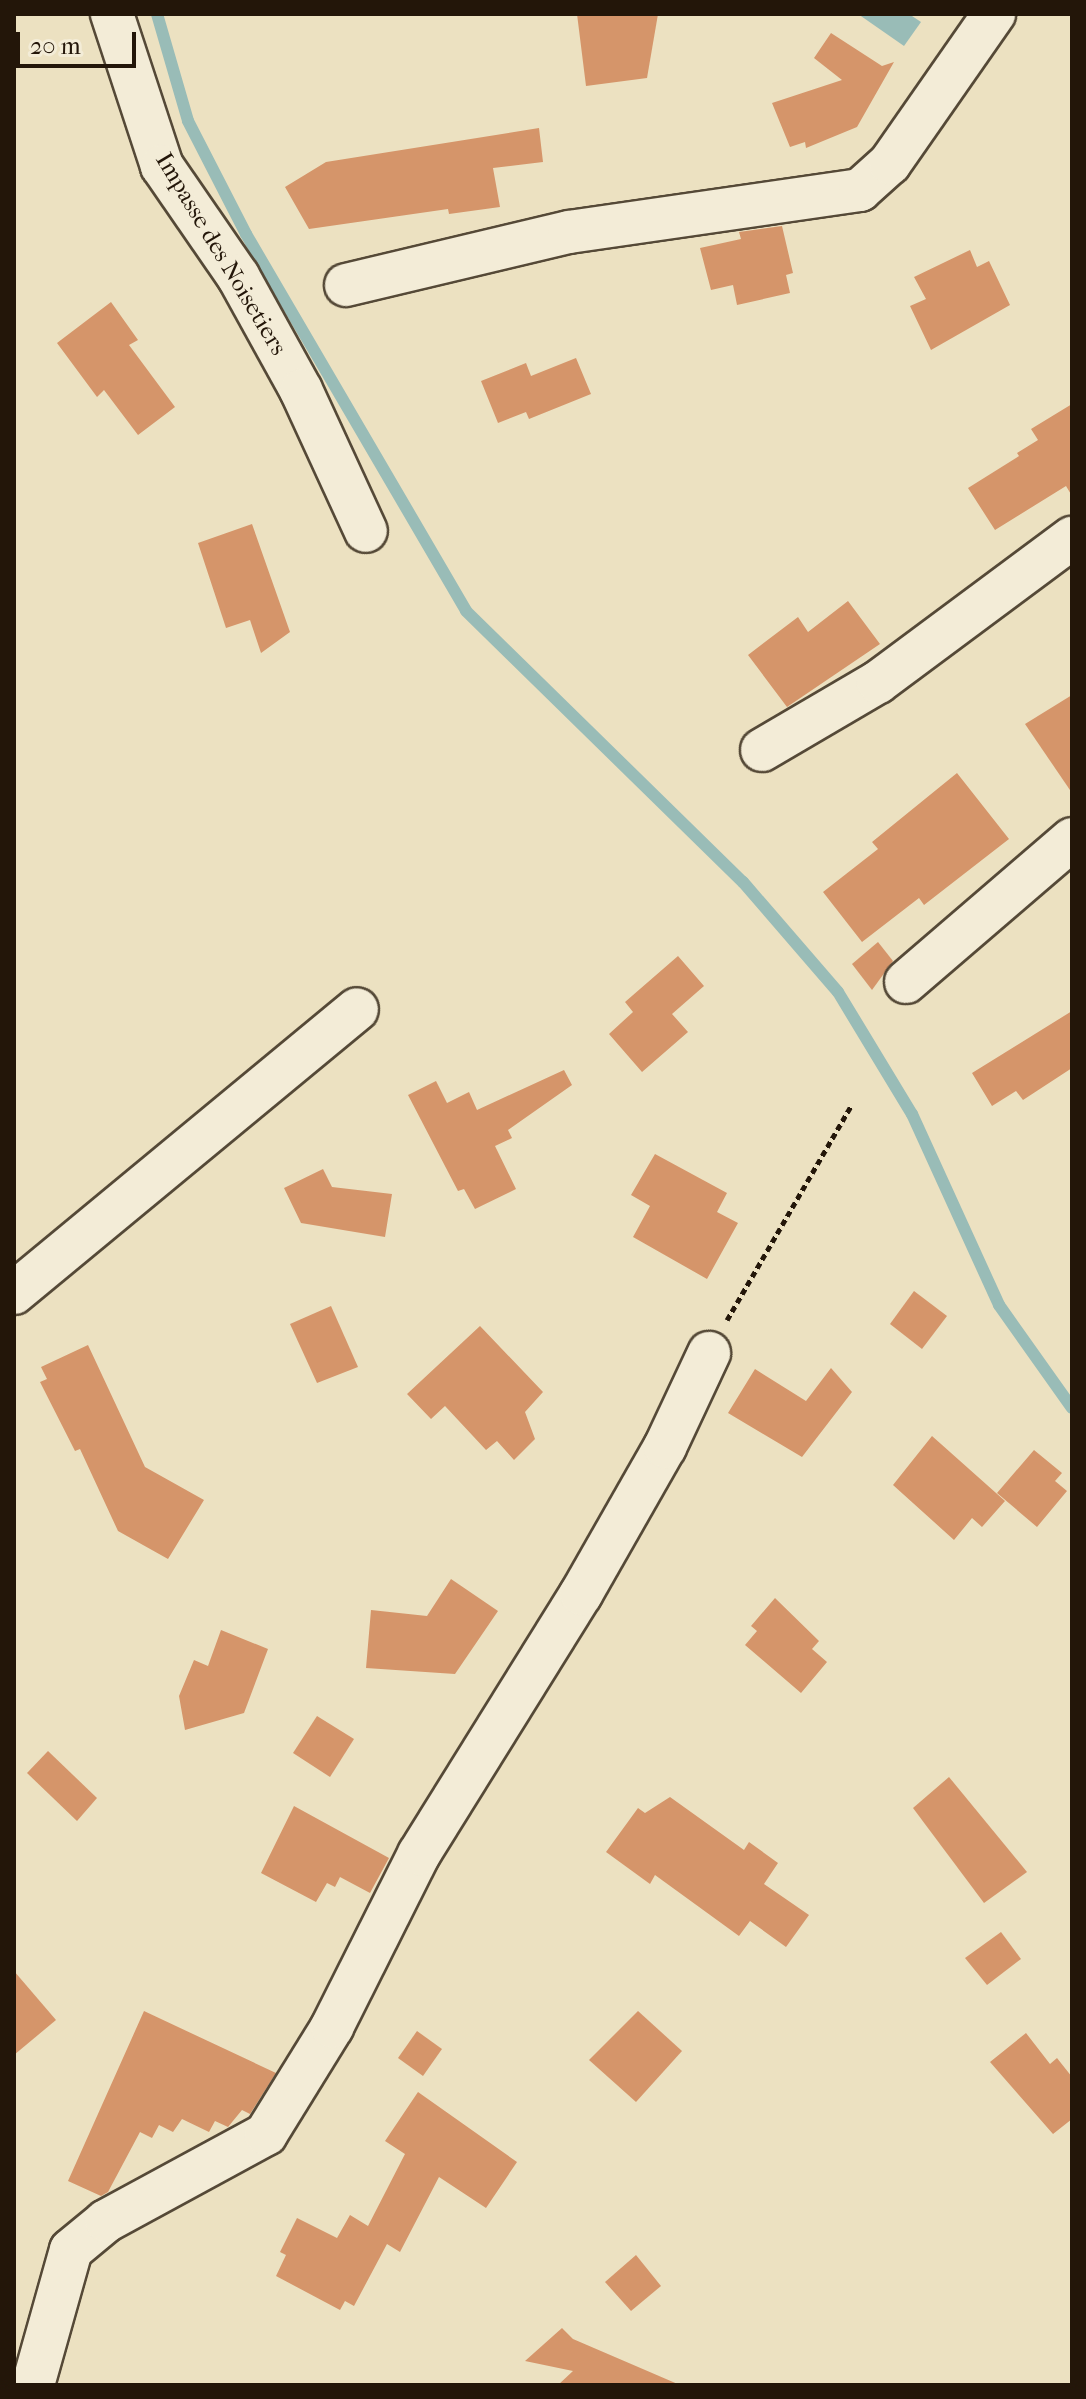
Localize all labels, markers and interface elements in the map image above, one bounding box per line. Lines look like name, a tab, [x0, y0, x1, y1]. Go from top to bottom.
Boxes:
scale bar	[20, 16, 140, 66]
text: 20 m	[30, 32, 81, 60]
street label: Impasse des Noisetiers	[149, 148, 293, 360]

